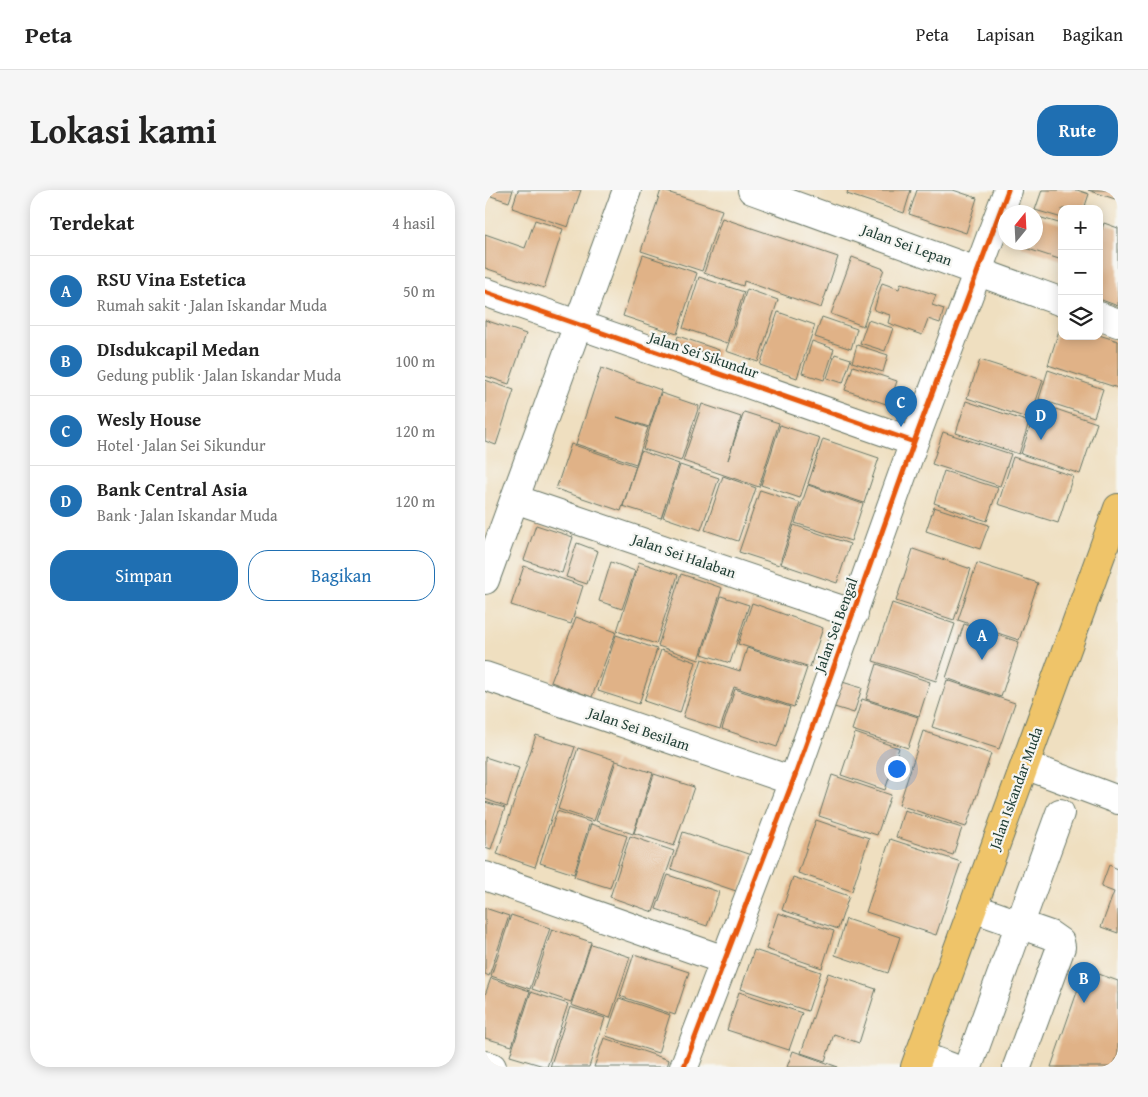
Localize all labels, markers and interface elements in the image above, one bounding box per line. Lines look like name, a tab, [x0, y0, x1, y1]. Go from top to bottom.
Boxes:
text: Peta	[25, 17, 72, 52]
text: Peta	[916, 21, 949, 48]
text: Lapisan	[977, 21, 1035, 48]
text: Bagikan	[1063, 21, 1123, 48]
text: Lokasi kami	[30, 105, 217, 156]
button: Rute	[1037, 105, 1118, 156]
north arrow	[998, 205, 1043, 250]
map controls	[1058, 205, 1103, 340]
button: +	[1058, 205, 1103, 250]
text: Terdekat	[50, 207, 134, 238]
text: 4 hasil	[392, 211, 435, 235]
street label: Jalan Sei Lepan	[857, 218, 956, 271]
button: −	[1058, 250, 1103, 295]
text: RSU Vina Estetica	[97, 265, 246, 293]
text: A	[61, 279, 71, 303]
text: 50 m	[403, 279, 435, 303]
text: Rumah sakit · Jalan Iskandar Muda	[97, 293, 327, 317]
button: layers	[1058, 295, 1103, 340]
street label: Jalan Sei Sikundur	[645, 325, 762, 383]
text: DIsdukcapil Medan	[97, 335, 259, 363]
text: B	[61, 349, 71, 373]
text: 100 m	[395, 349, 435, 373]
text: Gedung publik · Jalan Iskandar Muda	[97, 363, 341, 387]
pin: C	[885, 386, 917, 427]
pin: D	[1025, 399, 1057, 440]
text: Wesly House	[97, 405, 201, 433]
text: C	[61, 419, 71, 443]
text: 120 m	[395, 419, 435, 443]
text: Hotel · Jalan Sei Sikundur	[97, 433, 266, 457]
text: Bank Central Asia	[97, 475, 248, 503]
text: D	[61, 489, 71, 513]
text: 120 m	[395, 489, 435, 513]
text: Bank · Jalan Iskandar Muda	[97, 503, 278, 527]
street label: Jalan Sei Halaban	[628, 527, 739, 583]
button: Simpan	[50, 550, 238, 601]
button: Bagikan	[248, 550, 435, 601]
street label: Jalan Sei Bengal	[808, 575, 862, 677]
pin: A	[966, 619, 998, 660]
street label: Jalan Sei Besilam	[584, 701, 693, 756]
street label: Jalan Iskandar Muda	[983, 724, 1047, 854]
your location	[884, 756, 910, 782]
pin: B	[1068, 962, 1100, 1003]

